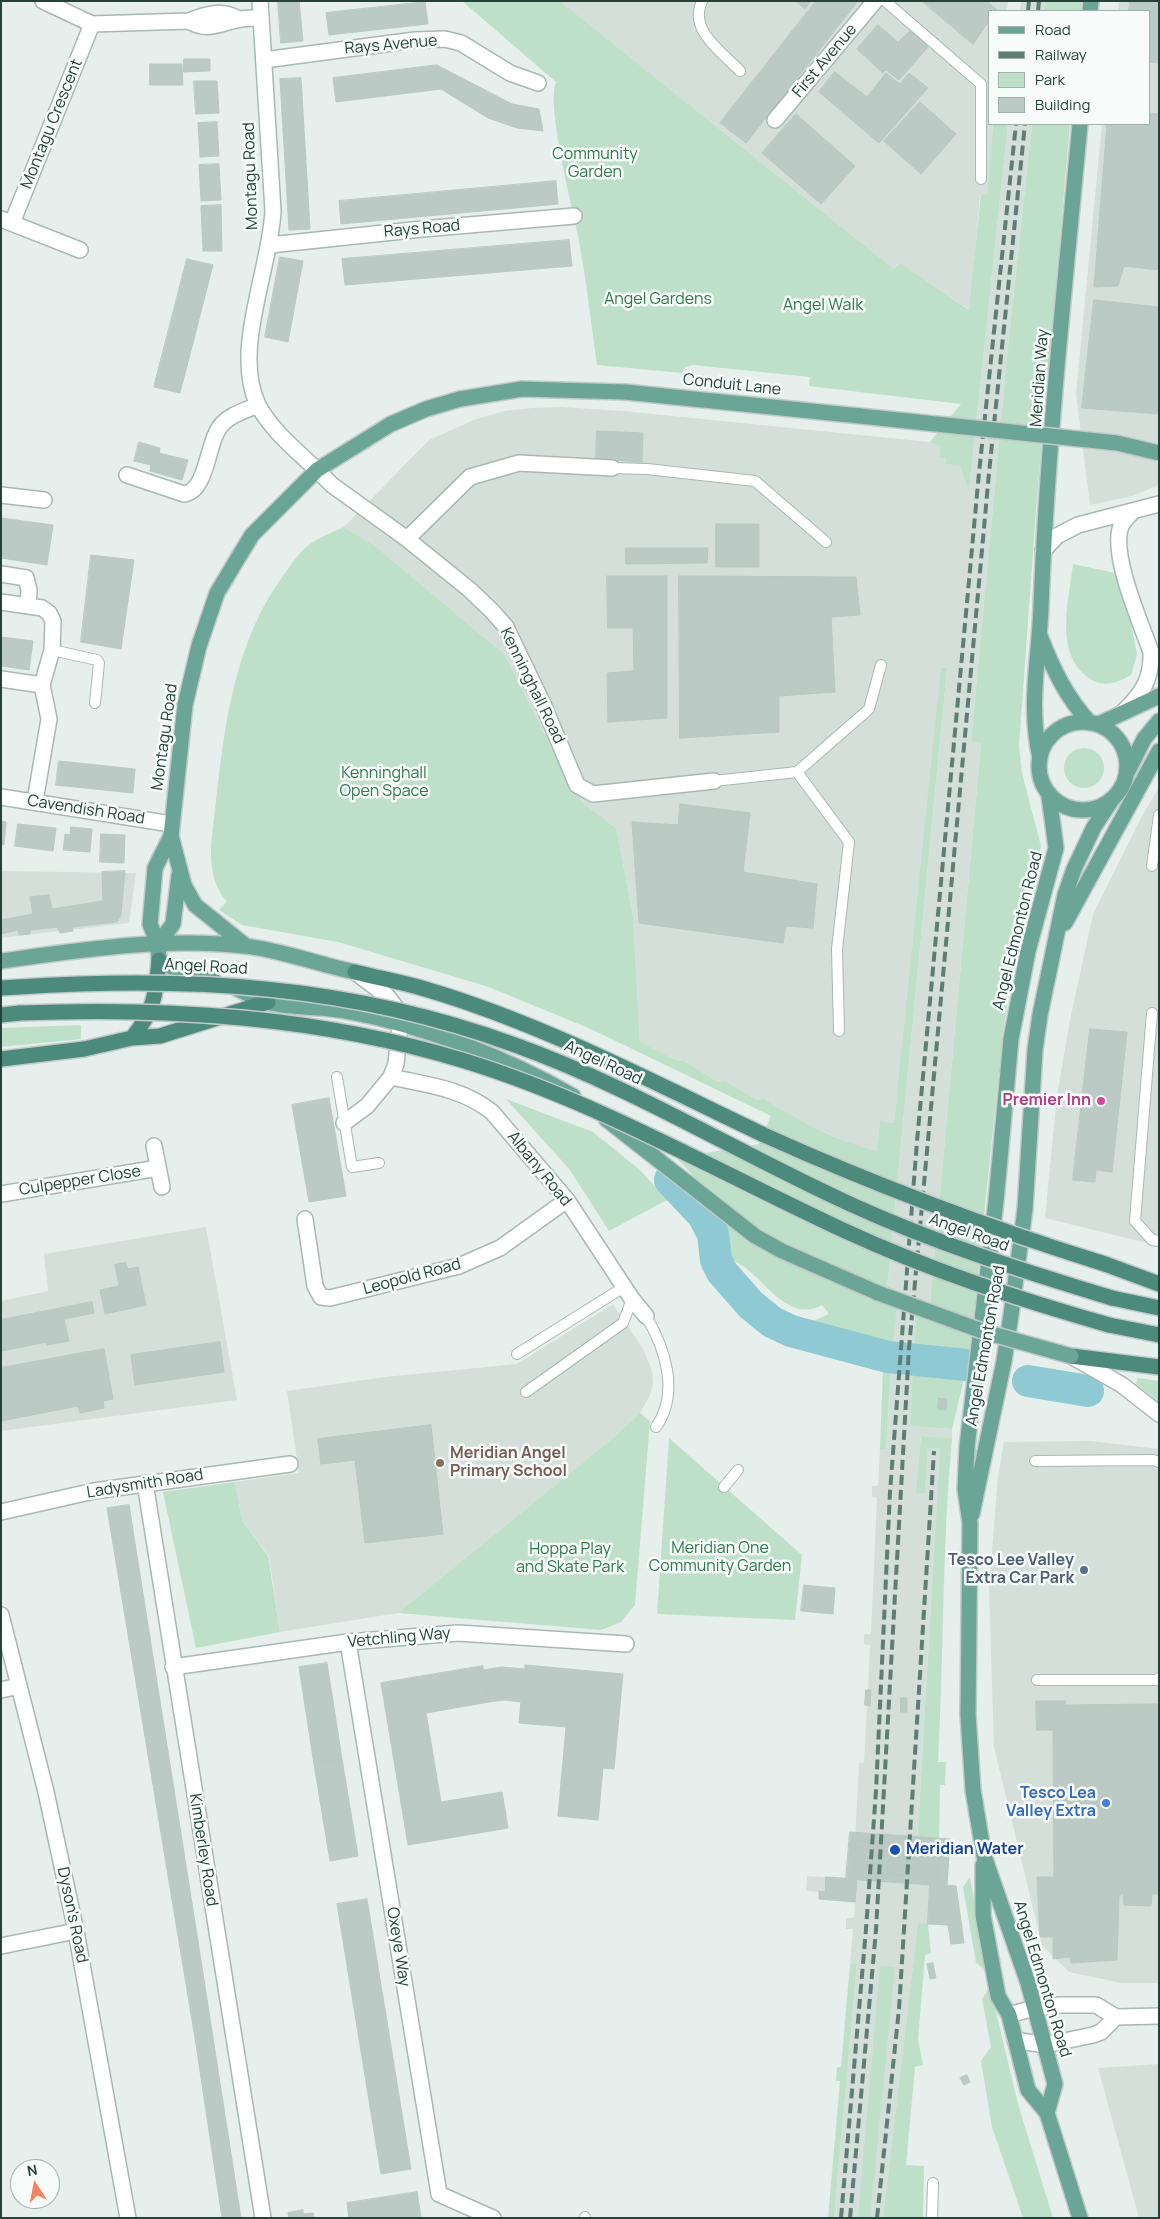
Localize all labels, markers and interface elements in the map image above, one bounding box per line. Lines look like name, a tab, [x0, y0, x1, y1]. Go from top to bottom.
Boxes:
legend	[988, 10, 1150, 125]
text: Road	[1035, 19, 1071, 40]
street label: First Avenue	[789, 20, 861, 102]
street label: Rays Avenue	[344, 31, 438, 59]
text: Railway	[1035, 44, 1087, 65]
street label: Montagu Crescent	[17, 56, 87, 192]
text: Park	[1035, 69, 1065, 90]
text: Building	[1035, 94, 1090, 115]
street label: Montagu Road	[240, 122, 262, 230]
park label: Community Garden	[552, 145, 638, 183]
street label: Rays Road	[383, 216, 461, 242]
park label: Angel Gardens	[604, 290, 712, 310]
park label: Angel Walk	[783, 296, 863, 316]
street label: Meridian Way	[1027, 328, 1053, 428]
street label: Conduit Lane	[682, 370, 782, 400]
street label: Kenninghall Road	[496, 625, 568, 747]
street label: Montagu Road	[148, 682, 182, 792]
park label: Kenninghall Open Space	[339, 764, 429, 802]
street label: Cavendish Road	[26, 791, 146, 829]
street label: Angel Edmonton Road	[989, 850, 1047, 1012]
street label: Angel Road	[164, 955, 248, 979]
street label: Angel Road	[561, 1037, 645, 1089]
place label: Premier Inn	[1003, 1091, 1091, 1111]
marker: Premier Inn	[1095, 1095, 1107, 1107]
street label: Albany Road	[503, 1128, 575, 1210]
street label: Culpepper Close	[18, 1162, 142, 1200]
street label: Angel Road	[927, 1210, 1011, 1256]
street label: Leopold Road	[361, 1255, 463, 1299]
street label: Angel Edmonton Road	[962, 1264, 1010, 1428]
place label: Meridian Angel Primary School	[450, 1444, 567, 1482]
marker: Meridian Angel Primary School	[434, 1457, 446, 1469]
street label: Ladysmith Road	[85, 1465, 205, 1503]
park label: Meridian One Community Garden	[649, 1539, 791, 1577]
park label: Hoppa Play and Skate Park	[516, 1540, 624, 1578]
place label: Tesco Lee Valley Extra Car Park	[948, 1551, 1074, 1589]
marker: Tesco Lee Valley Extra Car Park	[1078, 1564, 1090, 1576]
street label: Vetchling Way	[347, 1624, 451, 1652]
place label: Tesco Lea Valley Extra	[1006, 1784, 1096, 1822]
street label: Kimberley Road	[185, 1792, 221, 1908]
marker: Tesco Lea Valley Extra	[1100, 1797, 1112, 1809]
place label: Meridian Water	[906, 1840, 1024, 1860]
marker: Meridian Water	[888, 1843, 902, 1857]
street label: Dyson's Road	[52, 1865, 92, 1965]
street label: Angel Edmonton Road	[1009, 1898, 1075, 2060]
street label: Oxeye Way	[382, 1906, 414, 1988]
north arrow	[10, 2159, 60, 2209]
text: N	[25, 2159, 39, 2180]

